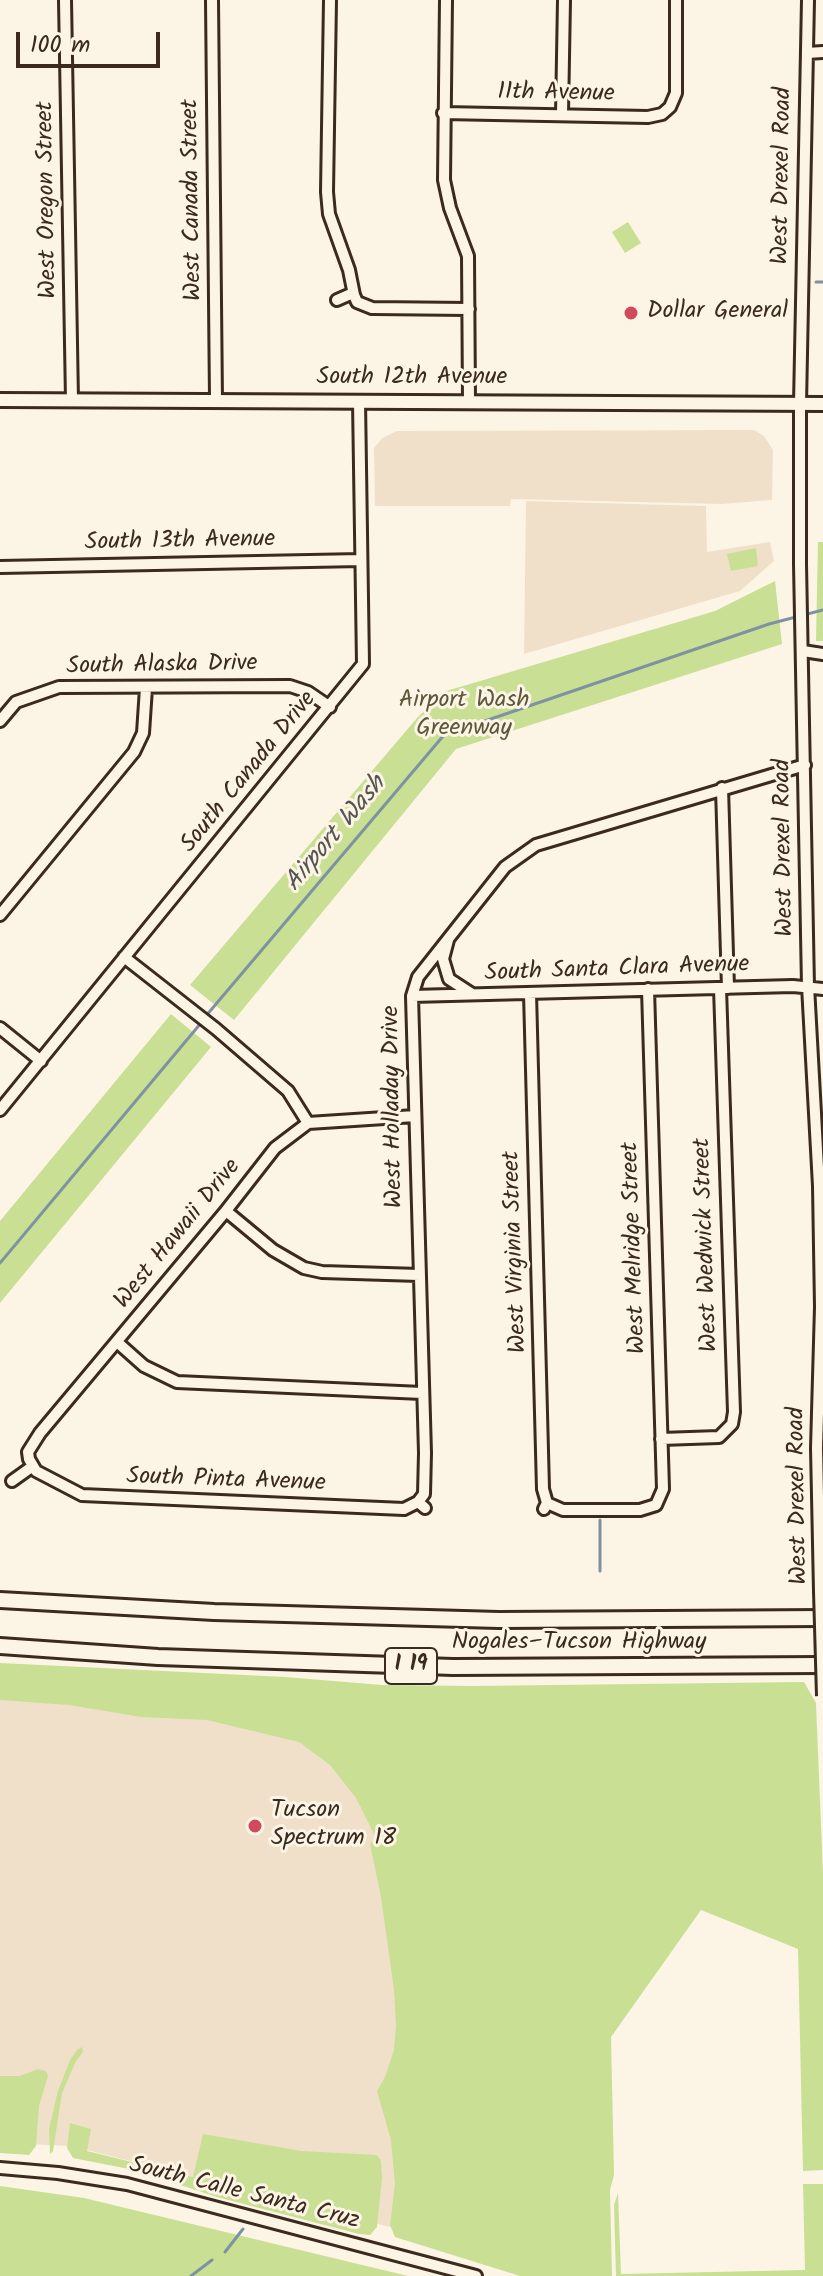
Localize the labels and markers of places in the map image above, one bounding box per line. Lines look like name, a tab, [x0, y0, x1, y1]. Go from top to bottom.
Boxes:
place label: Dollar General	[647, 299, 788, 327]
marker: Dollar General	[622, 304, 640, 322]
place label: Tucson Spectrum 18	[271, 1798, 396, 1854]
marker: Tucson Spectrum 18	[246, 1817, 264, 1835]

